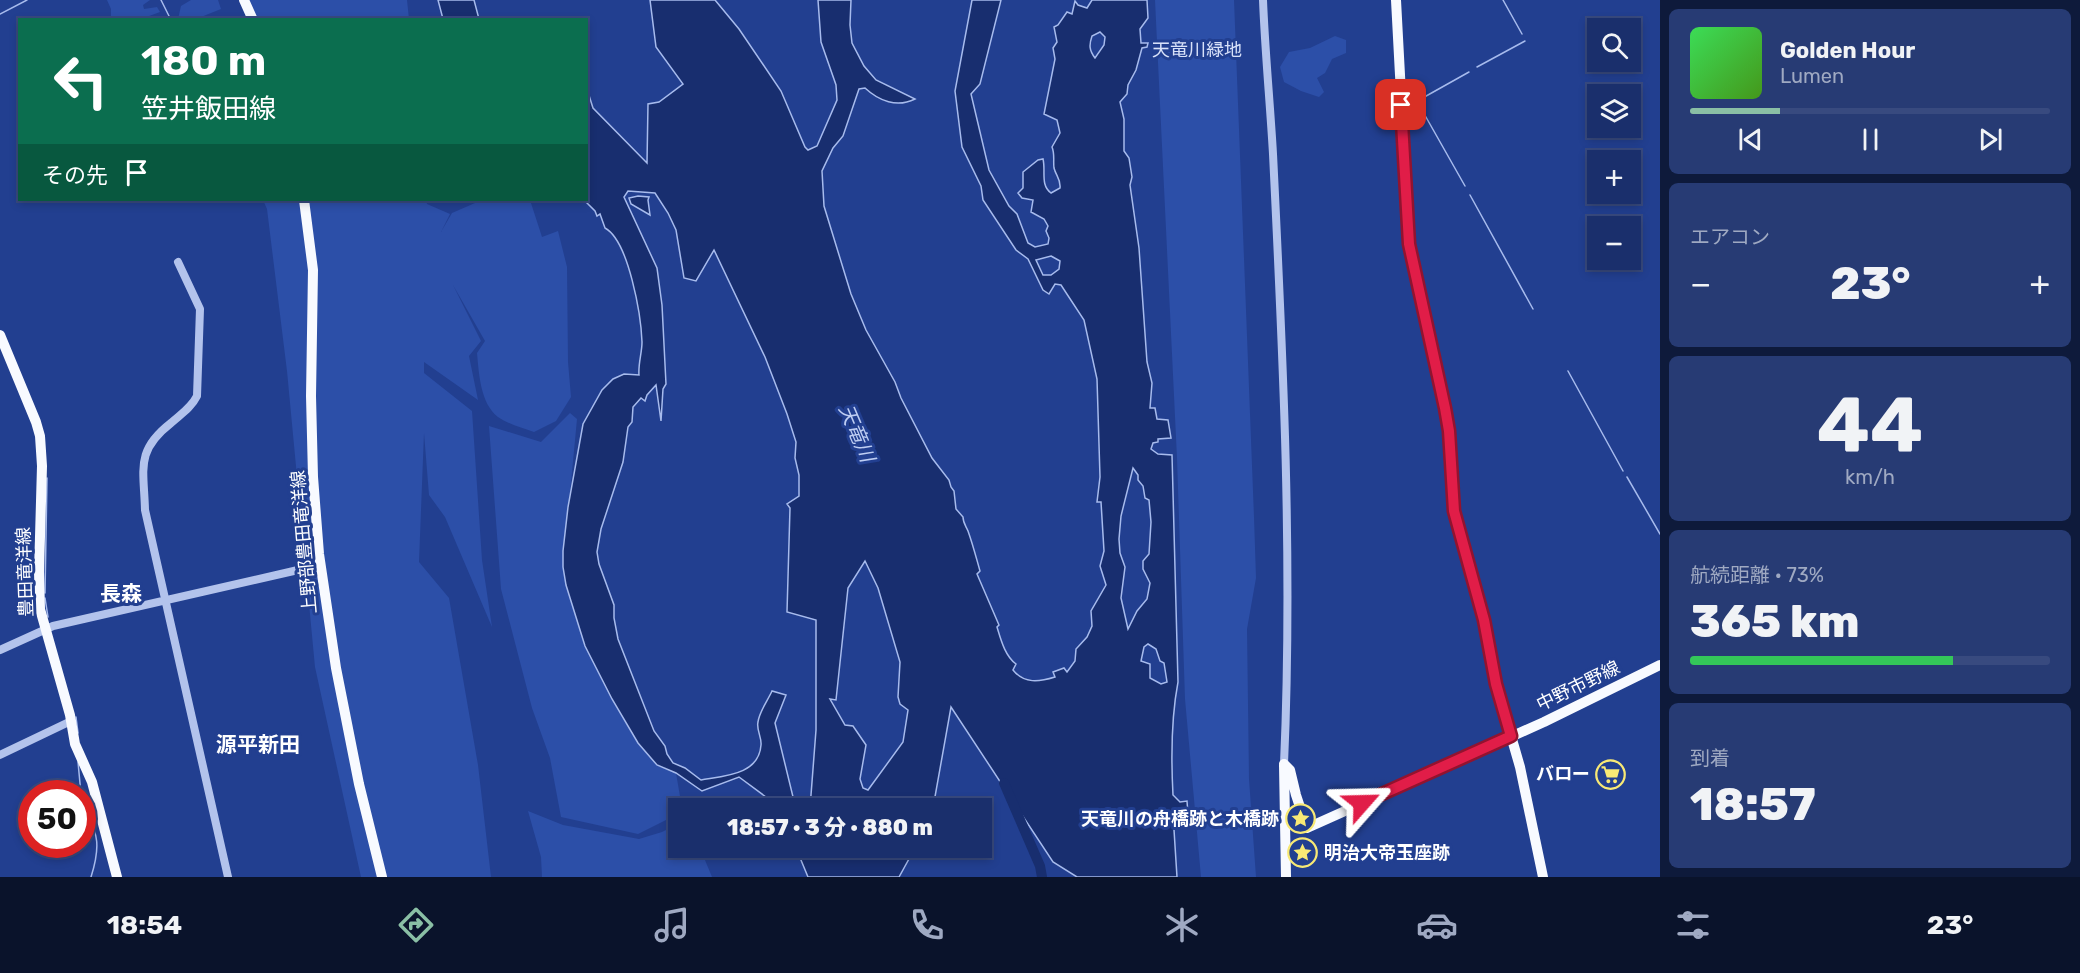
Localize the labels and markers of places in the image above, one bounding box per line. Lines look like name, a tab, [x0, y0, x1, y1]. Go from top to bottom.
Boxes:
pin	[1375, 79, 1426, 130]
supermarket icon: バロー	[1595, 758, 1627, 790]
place label: バロー	[1536, 763, 1590, 785]
place icon: 天竜川の舟橋跡と木橋跡	[1284, 803, 1316, 835]
place label: 天竜川の舟橋跡と木橋跡	[1081, 808, 1279, 830]
place icon: 明治大帝玉座跡	[1287, 837, 1319, 869]
place label: 明治大帝玉座跡	[1324, 842, 1450, 864]

